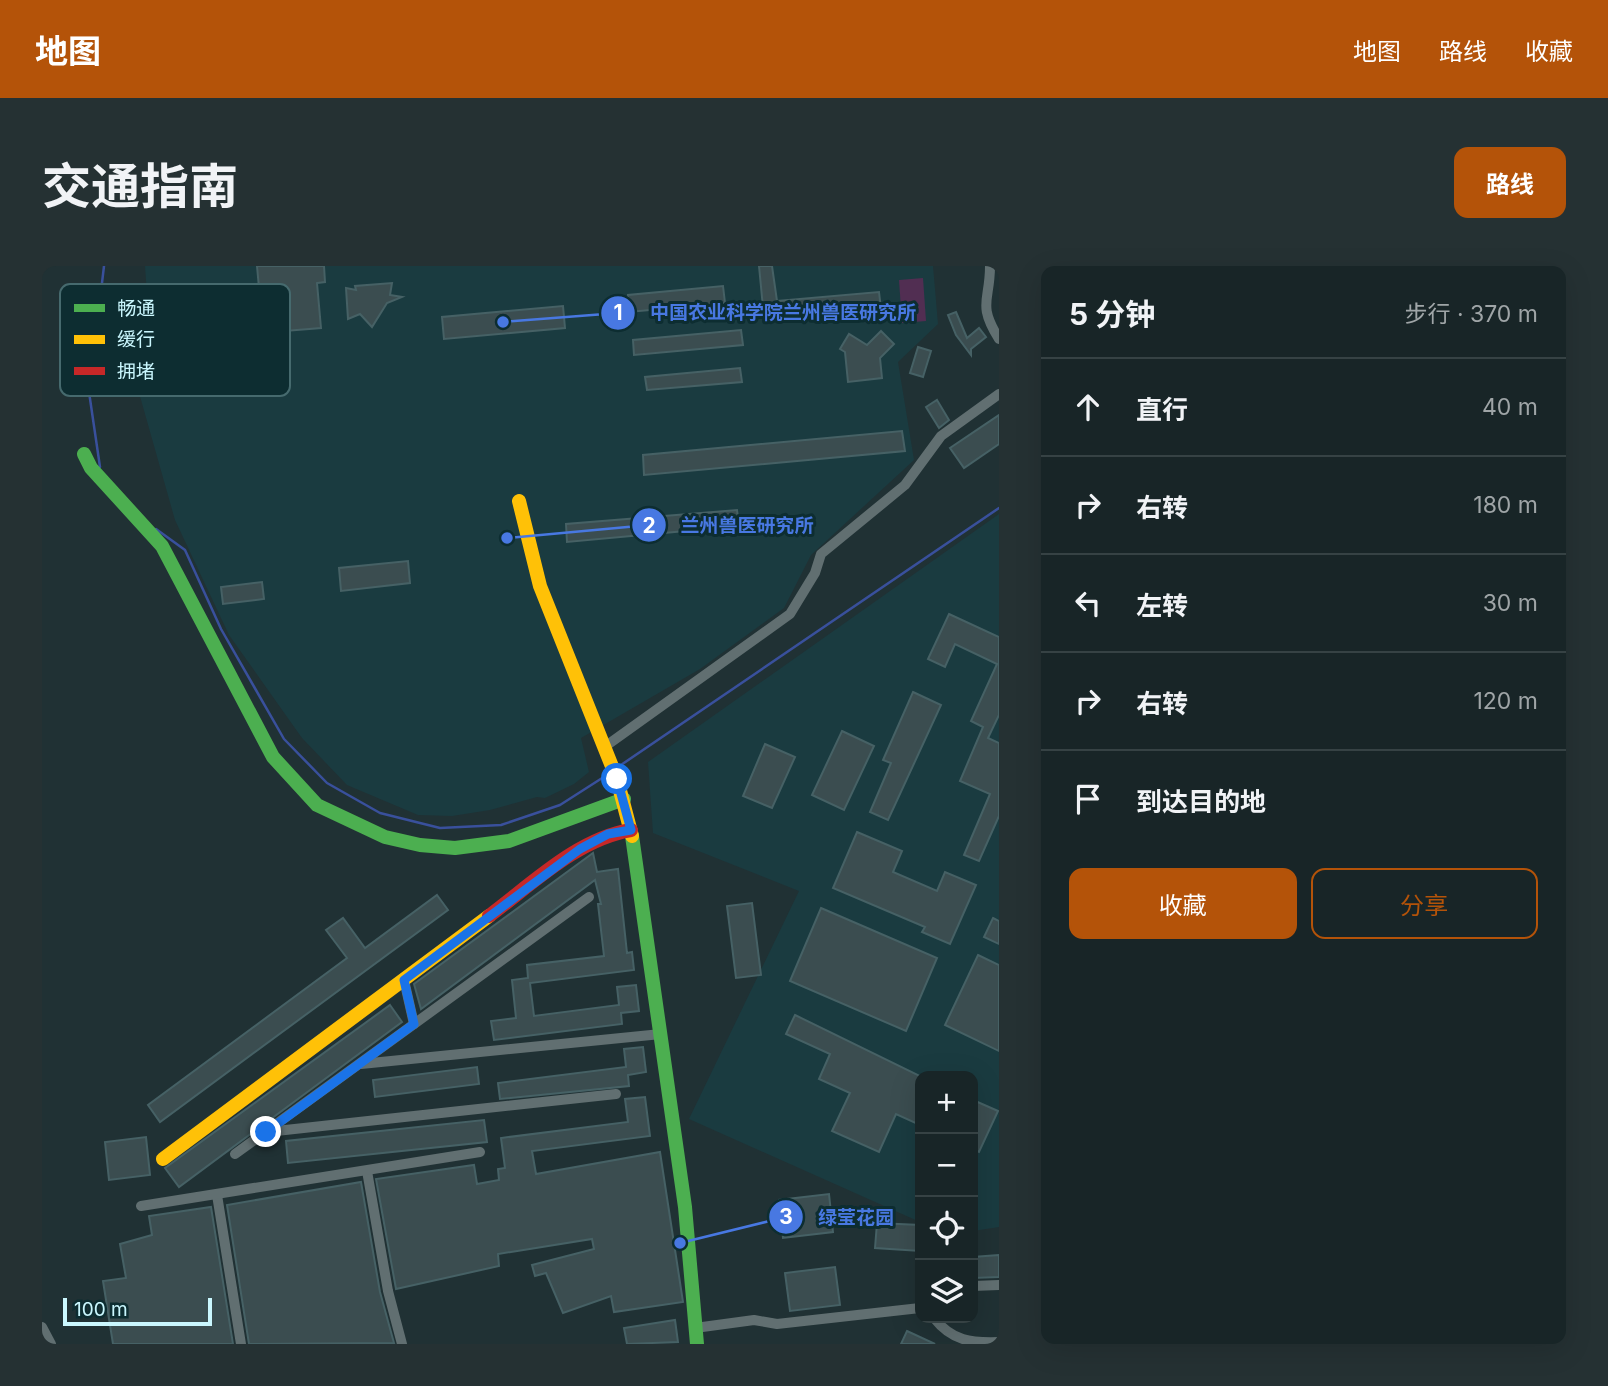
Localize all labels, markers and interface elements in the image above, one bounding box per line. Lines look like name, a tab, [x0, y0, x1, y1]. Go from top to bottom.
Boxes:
text: 地图	[35, 31, 101, 71]
text: 地图	[1353, 37, 1401, 66]
text: 路线	[1439, 37, 1487, 66]
text: 收藏	[1525, 37, 1573, 66]
button: 路线	[1454, 147, 1566, 218]
text: 交通指南	[42, 157, 238, 216]
legend	[60, 284, 290, 396]
callout: 中国农业科学院兰州兽医研究所	[601, 293, 930, 333]
text: 5 分钟	[1069, 296, 1155, 332]
text: 畅通	[117, 297, 155, 320]
text: 1	[613, 300, 623, 325]
text: 步行 · 370 m	[1404, 300, 1538, 328]
text: 中国农业科学院兰州兽医研究所	[650, 301, 916, 324]
text: 缓行	[117, 328, 155, 351]
text: 拥堵	[117, 360, 155, 383]
icon: ahead	[1069, 388, 1107, 426]
text: 40 m	[1482, 393, 1538, 421]
text: 直行	[1136, 394, 1188, 425]
icon: right	[1069, 486, 1107, 524]
text: 180 m	[1473, 491, 1538, 519]
text: 右转	[1136, 492, 1188, 523]
callout: 兰州兽医研究所	[632, 505, 828, 545]
text: 2	[642, 513, 656, 538]
text: 兰州兽医研究所	[680, 514, 814, 537]
icon: left	[1069, 584, 1107, 622]
text: 30 m	[1483, 589, 1538, 617]
text: 左转	[1136, 590, 1188, 621]
icon: right	[1069, 682, 1107, 720]
text: 120 m	[1473, 687, 1538, 715]
text: 右转	[1136, 688, 1188, 719]
route start	[601, 763, 632, 794]
icon: arrive	[1069, 780, 1107, 818]
text: 到达目的地	[1136, 786, 1266, 817]
button: 收藏	[1069, 868, 1297, 939]
button: 分享	[1311, 868, 1538, 939]
map controls	[915, 1071, 978, 1323]
button: +	[915, 1071, 978, 1134]
route end	[250, 1116, 281, 1147]
button: −	[915, 1134, 978, 1197]
callout: 绿莹花园	[769, 1197, 908, 1237]
button: locate	[915, 1197, 978, 1260]
text: 3	[779, 1204, 793, 1229]
text: 绿莹花园	[818, 1206, 894, 1229]
button: layers	[915, 1260, 978, 1323]
scale bar	[63, 1295, 212, 1327]
text: 100 m	[74, 1298, 128, 1321]

